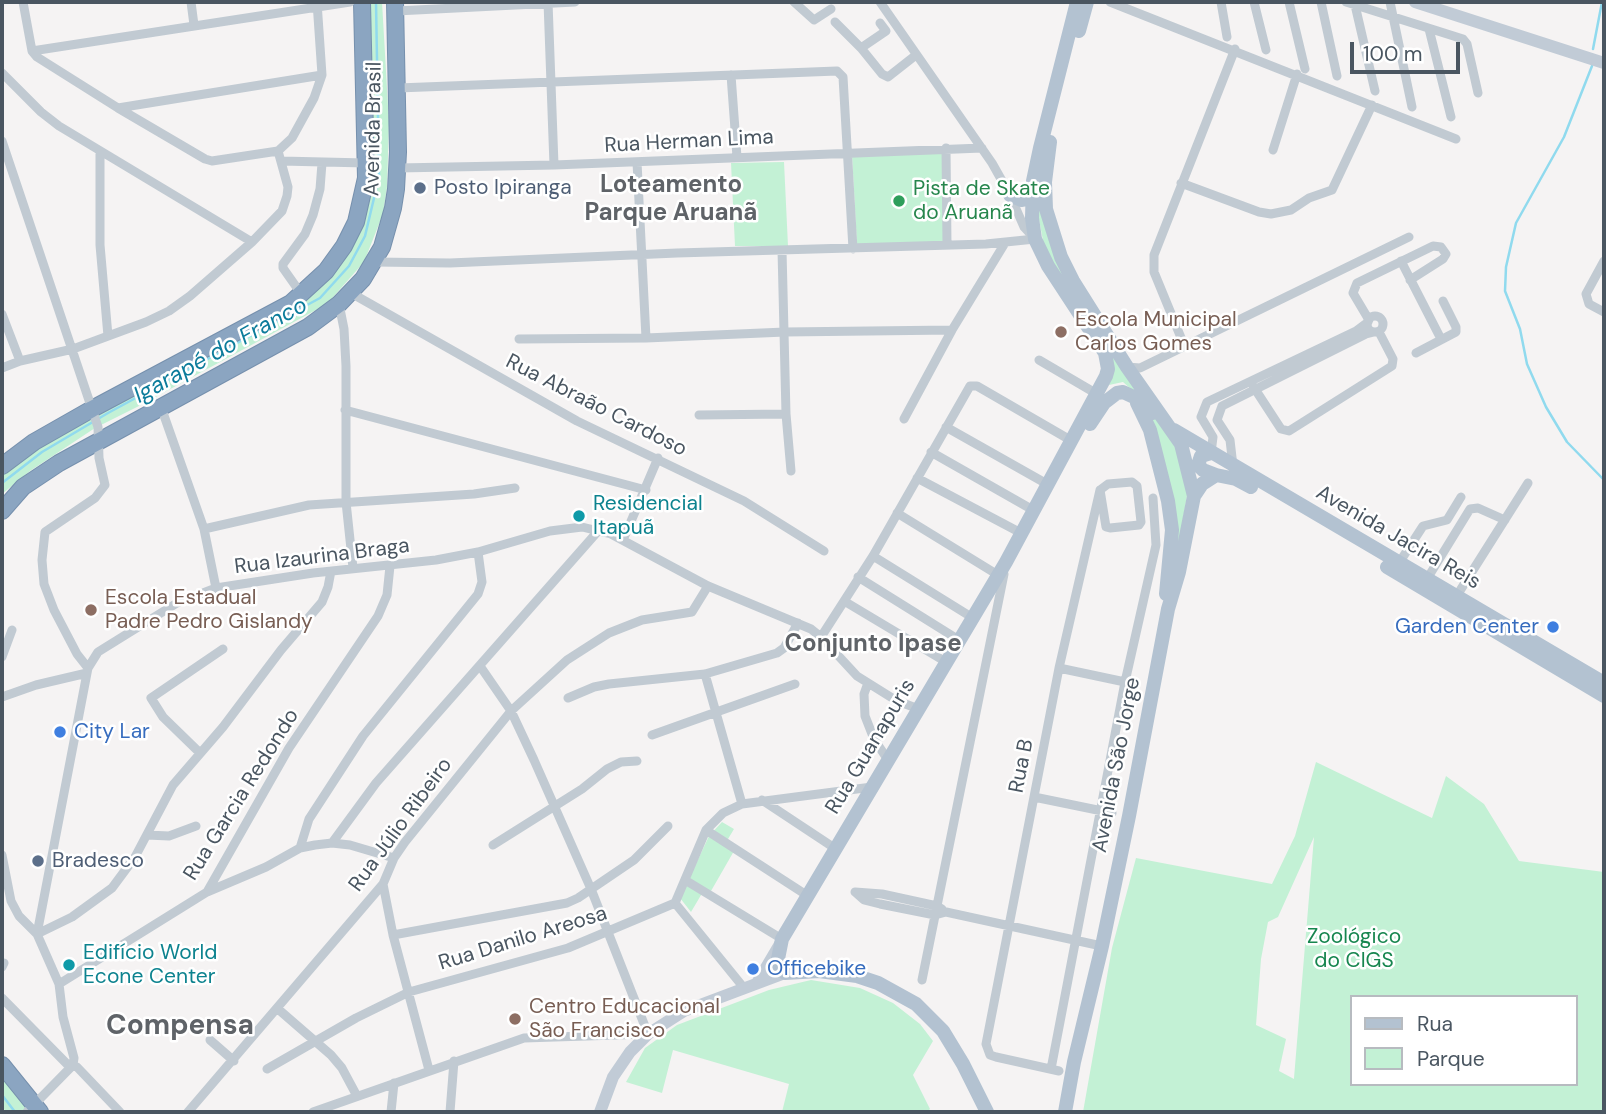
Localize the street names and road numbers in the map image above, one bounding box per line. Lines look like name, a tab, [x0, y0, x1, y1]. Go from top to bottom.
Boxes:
street label: Avenida Brasil	[360, 61, 388, 197]
street label: Rua Herman Lima	[604, 125, 774, 159]
street label: Rua Abraão Cardoso	[501, 349, 691, 463]
street label: Avenida Jacira Reis	[1311, 481, 1485, 595]
street label: Rua Izaurina Braga	[233, 534, 411, 580]
street label: Rua Guanapuris	[821, 675, 921, 819]
street label: Avenida São Jorge	[1088, 675, 1146, 855]
street label: Rua Garcia Redondo	[179, 705, 305, 885]
street label: Rua B	[1004, 737, 1040, 795]
street label: Rua Júlio Ribeiro	[344, 753, 458, 897]
street label: Rua Danilo Areosa	[436, 901, 610, 977]

